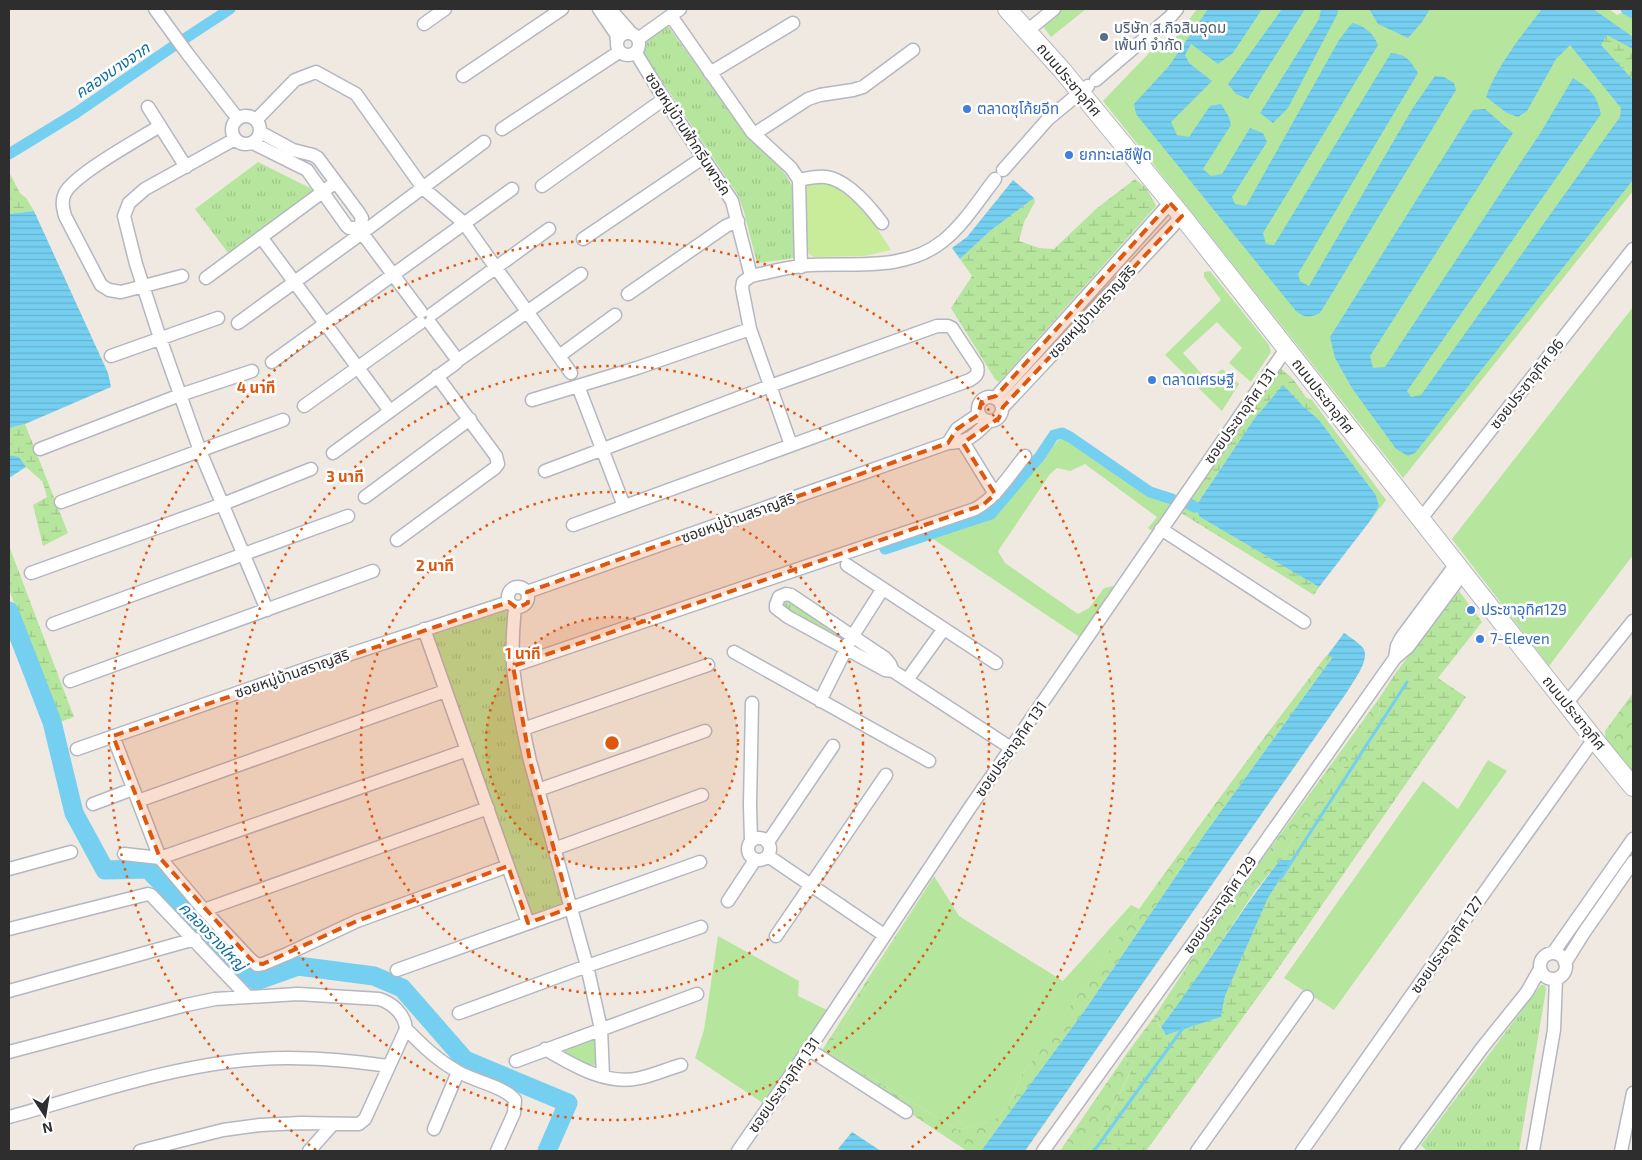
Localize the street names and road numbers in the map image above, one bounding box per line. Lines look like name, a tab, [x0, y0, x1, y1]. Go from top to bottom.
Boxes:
street label: ถนนประชาอุทิศ	[1033, 39, 1106, 120]
street label: ซอยหมู่บ้านฟ้ากรีนพาร์ค	[641, 69, 735, 199]
street label: ซอยหมู่บ้านสราญสิริ	[1044, 261, 1139, 362]
street label: ซอยประชาอุทิศ 96	[1485, 335, 1568, 433]
street label: ถนนประชาอุทิศ	[1288, 354, 1359, 437]
street label: ซอยประชาอุทิศ 131	[1200, 364, 1280, 467]
street label: ซอยหมู่บ้านสราญสิริ	[678, 488, 797, 547]
street label: ซอยหมู่บ้านสราญสิริ	[232, 645, 352, 702]
street label: ถนนประชาอุทิศ	[1539, 672, 1610, 754]
street label: ซอยประชาอุทิศ 131	[971, 697, 1051, 800]
street label: ซอยประชาอุทิศ 129	[1179, 852, 1260, 957]
street label: ซอยประชาอุทิศ 127	[1406, 892, 1487, 997]
street label: ซอยประชาอุทิศ 131	[744, 1033, 824, 1136]

